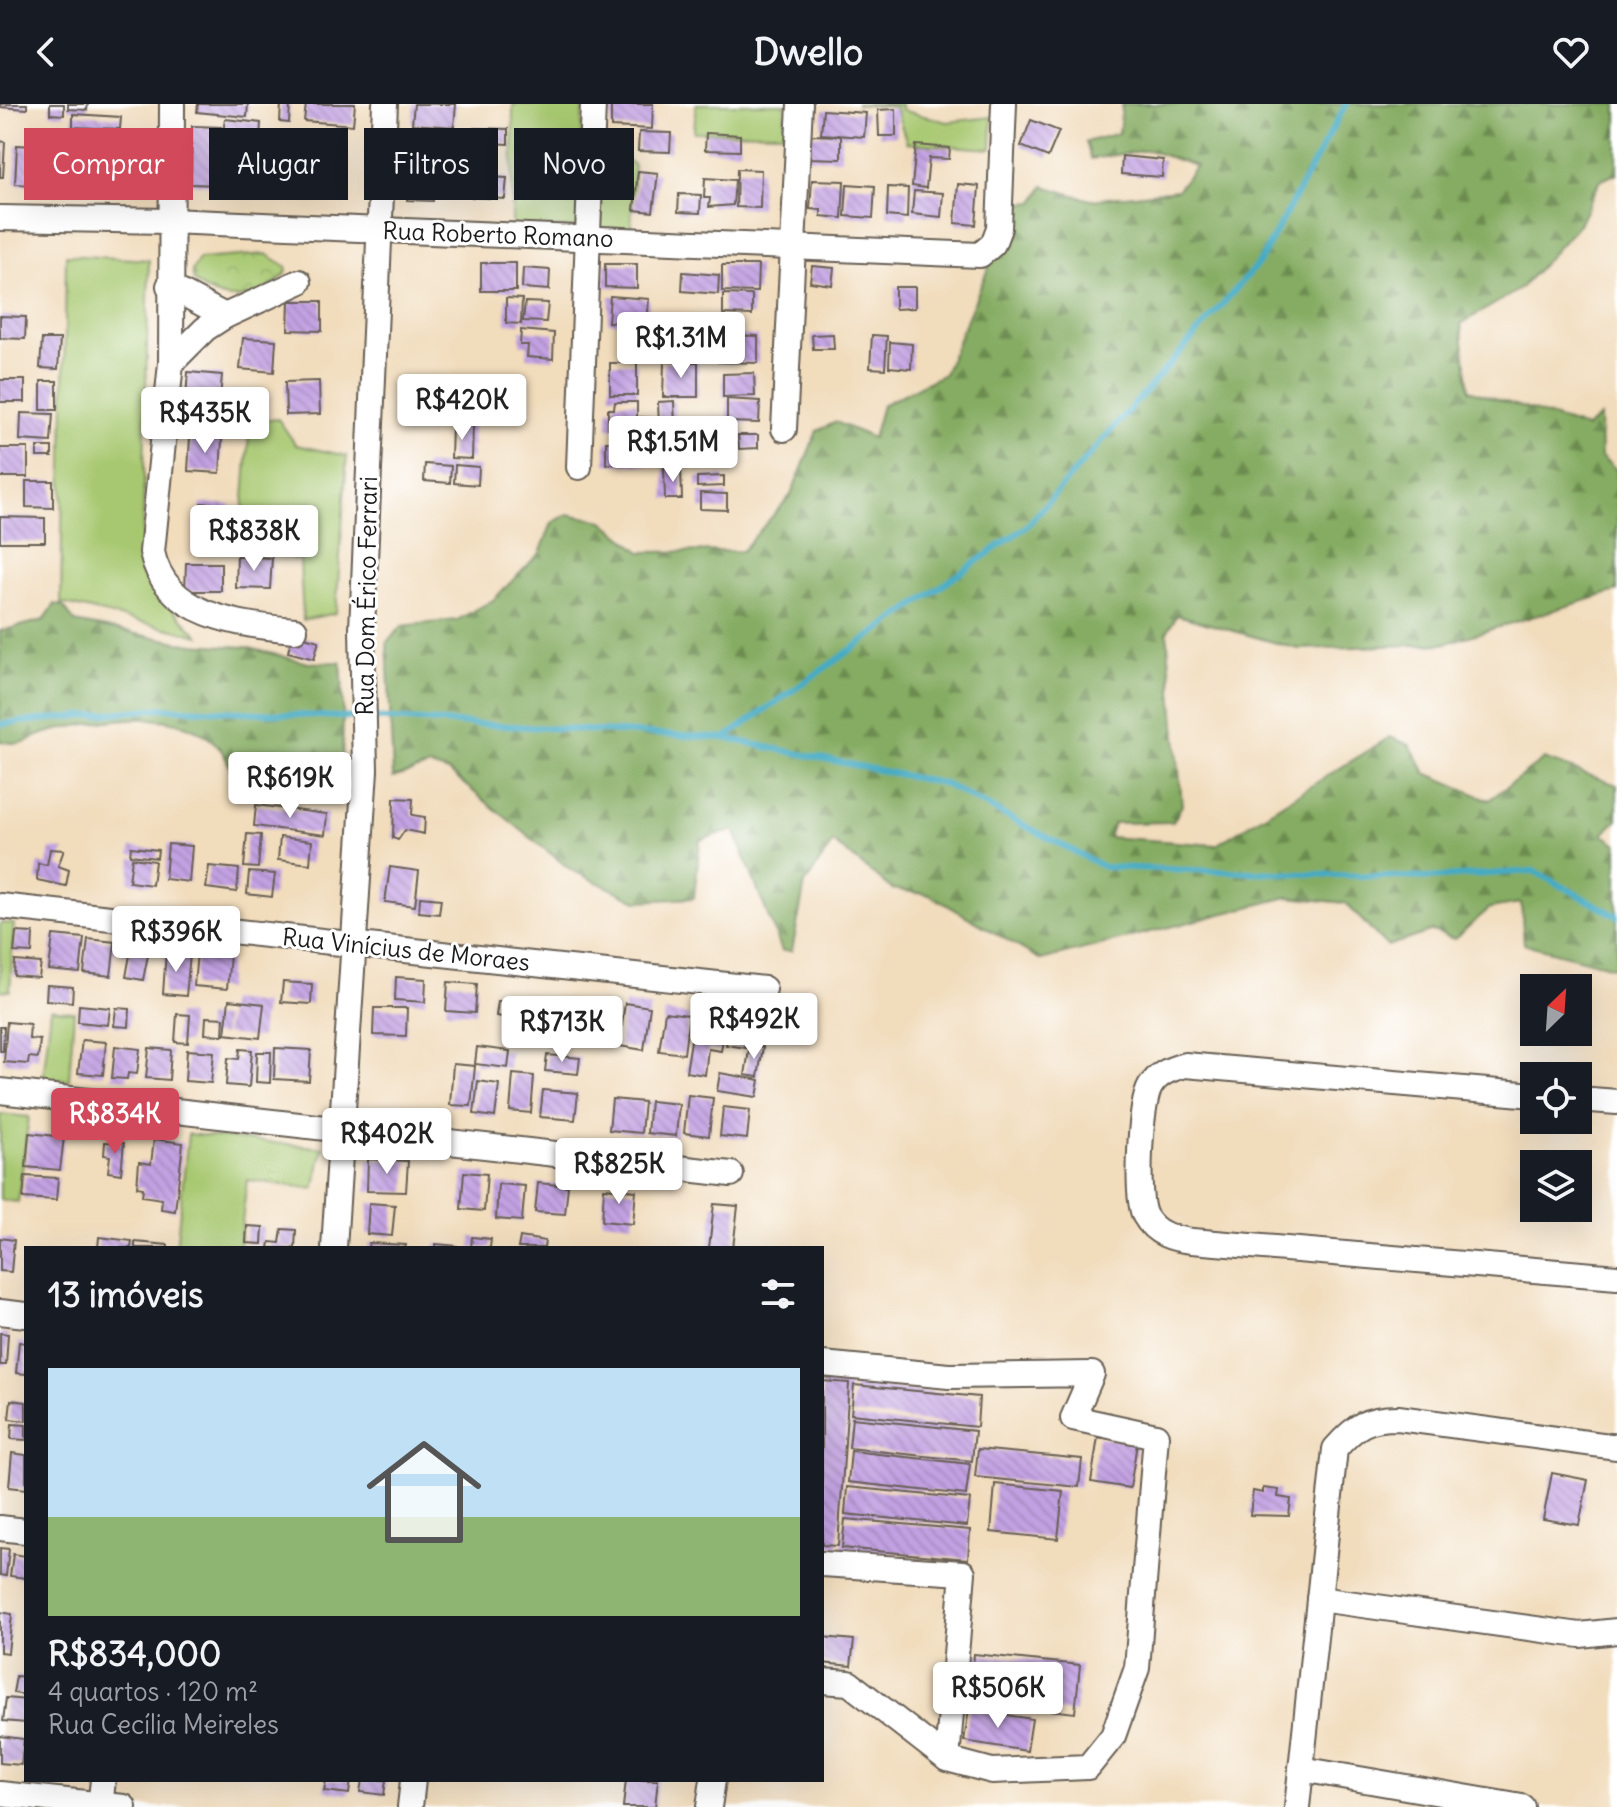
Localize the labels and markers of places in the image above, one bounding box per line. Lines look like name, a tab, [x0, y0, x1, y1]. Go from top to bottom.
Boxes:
pin: R$1.31M	[607, 312, 755, 380]
pin: R$420K	[397, 374, 527, 442]
pin: R$435K	[140, 387, 270, 455]
pin: R$1.51M	[599, 416, 747, 484]
pin: R$838K	[189, 505, 319, 573]
pin: R$619K	[225, 752, 355, 820]
pin: R$396K	[111, 906, 241, 974]
pin: R$492K	[689, 993, 819, 1061]
pin: R$713K	[497, 996, 627, 1064]
pin: R$834K	[50, 1088, 180, 1156]
pin: R$402K	[322, 1108, 452, 1176]
pin: R$825K	[554, 1138, 684, 1206]
pin: R$506K	[933, 1662, 1063, 1730]

